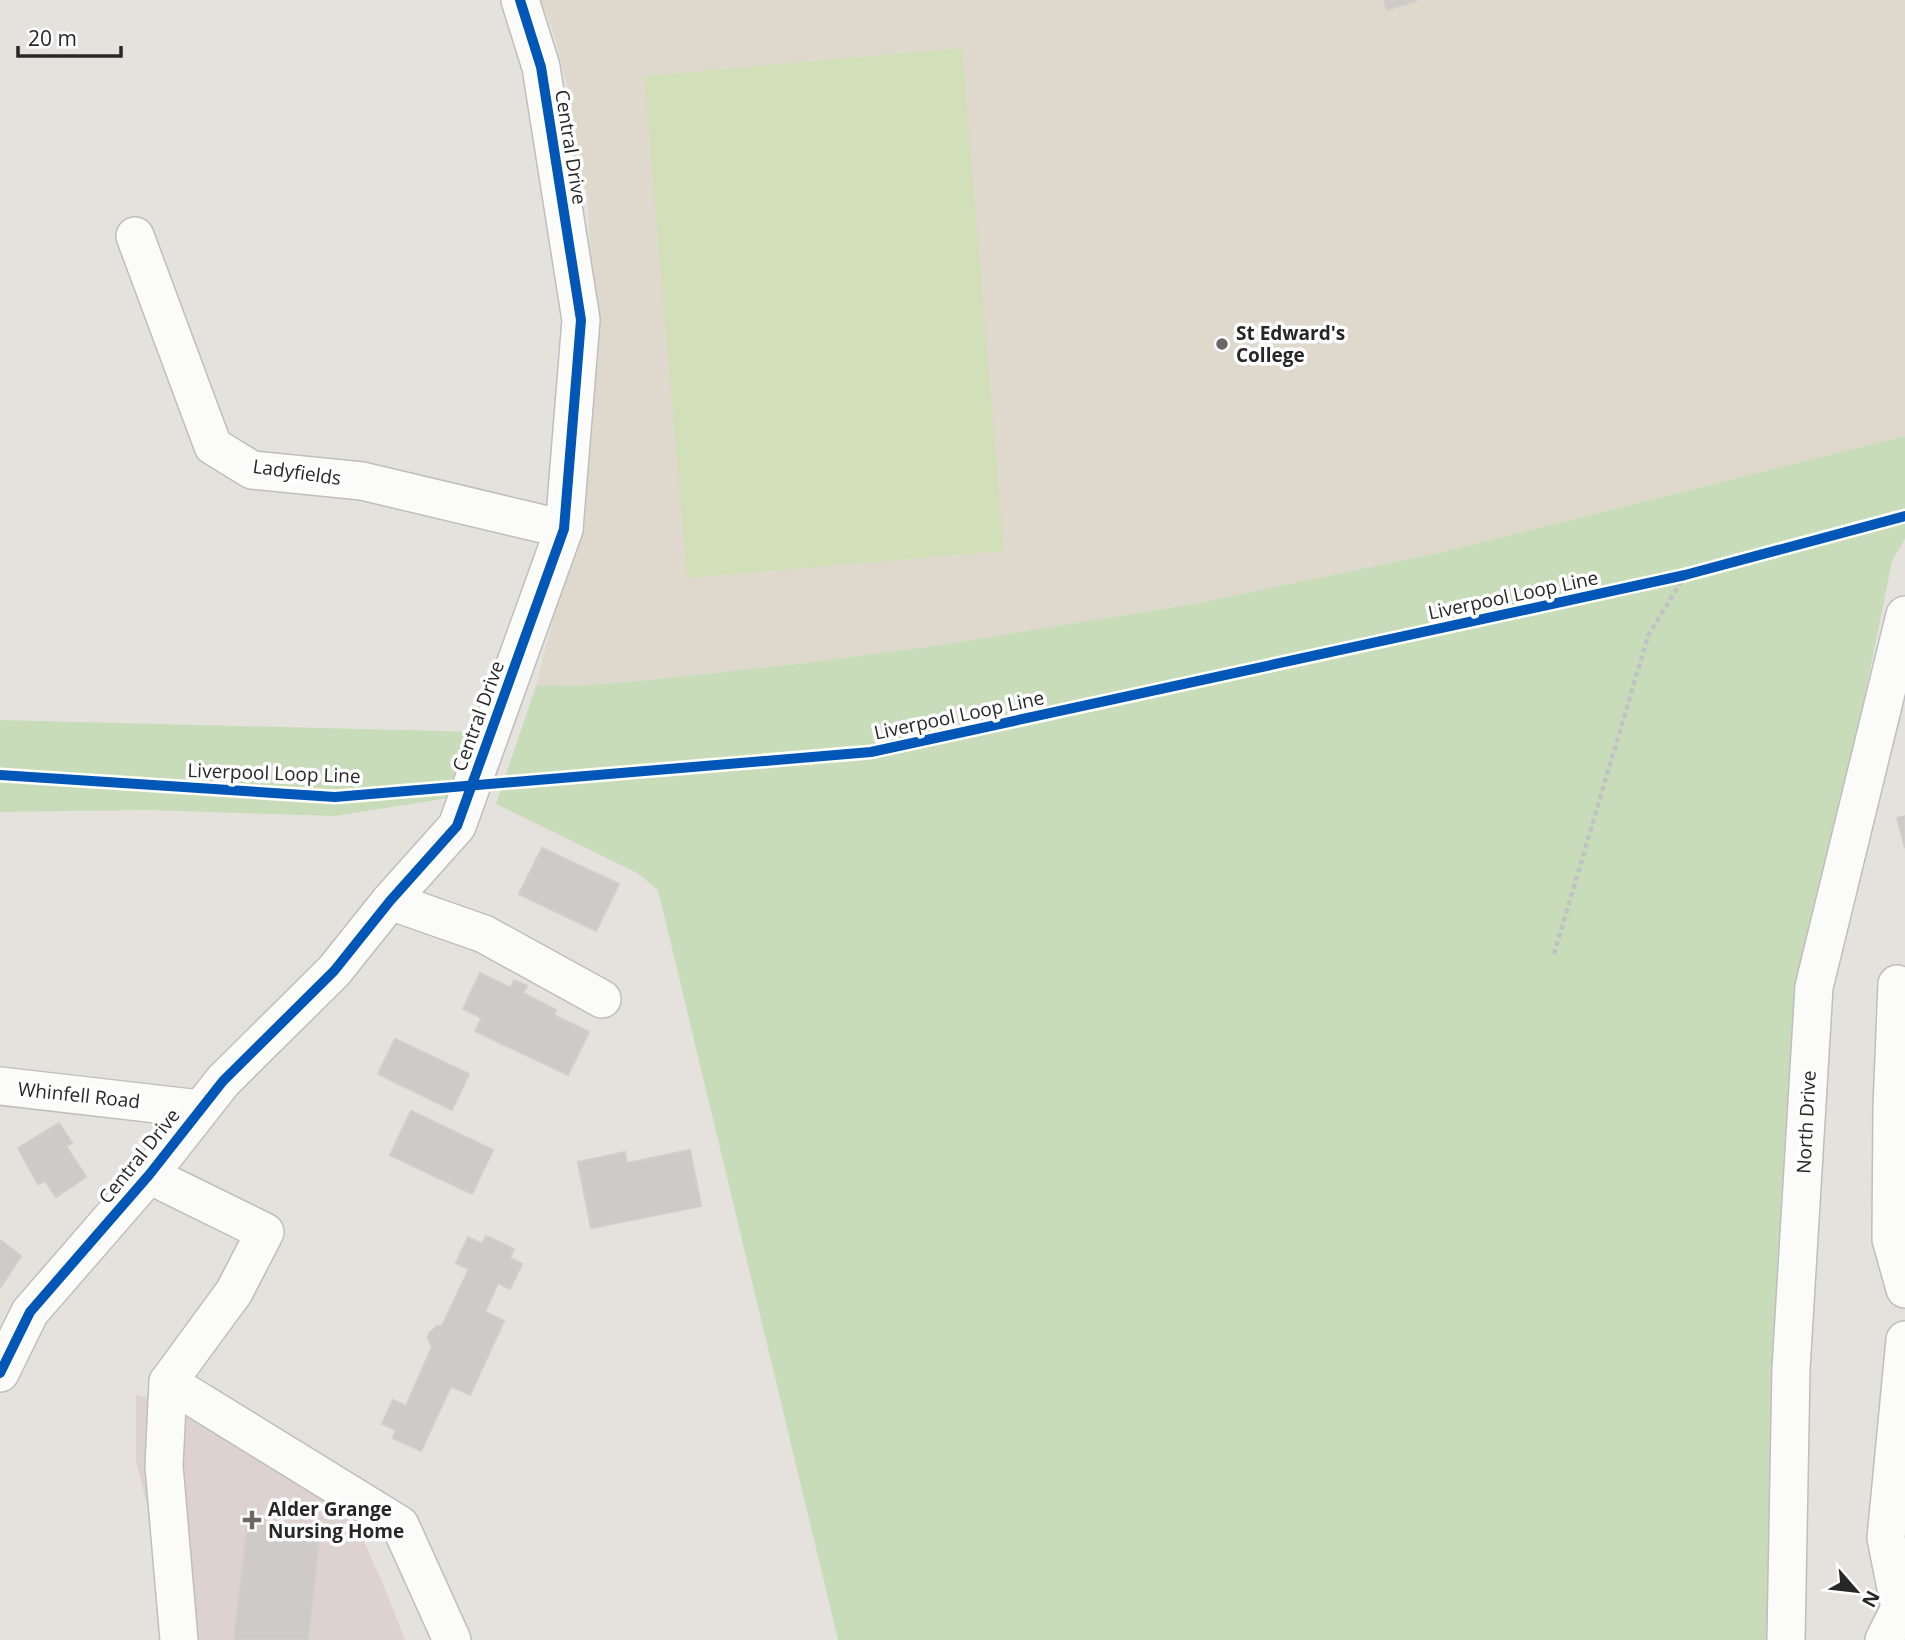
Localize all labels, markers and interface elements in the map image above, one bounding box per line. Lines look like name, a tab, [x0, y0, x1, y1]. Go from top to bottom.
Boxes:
scale bar	[18, 14, 121, 58]
text: 20 m	[28, 24, 77, 52]
street label: Central Drive	[549, 88, 593, 206]
place label: St Edward's College	[1236, 320, 1345, 368]
marker: St Edward's College	[1214, 336, 1230, 352]
street label: Ladyfields	[251, 453, 343, 491]
street label: Liverpool Loop Line	[1426, 564, 1600, 626]
street label: Central Drive	[446, 657, 510, 775]
street label: Liverpool Loop Line	[872, 684, 1046, 746]
street label: Liverpool Loop Line	[187, 757, 361, 789]
street label: North Drive	[1790, 1070, 1822, 1174]
street label: Whinfell Road	[17, 1076, 141, 1114]
street label: Central Drive	[93, 1103, 185, 1209]
place label: Alder Grange Nursing Home	[268, 1496, 404, 1544]
marker: Alder Grange Nursing Home	[242, 1510, 262, 1530]
north arrow	[1821, 1556, 1891, 1626]
text: N	[1856, 1586, 1886, 1612]

